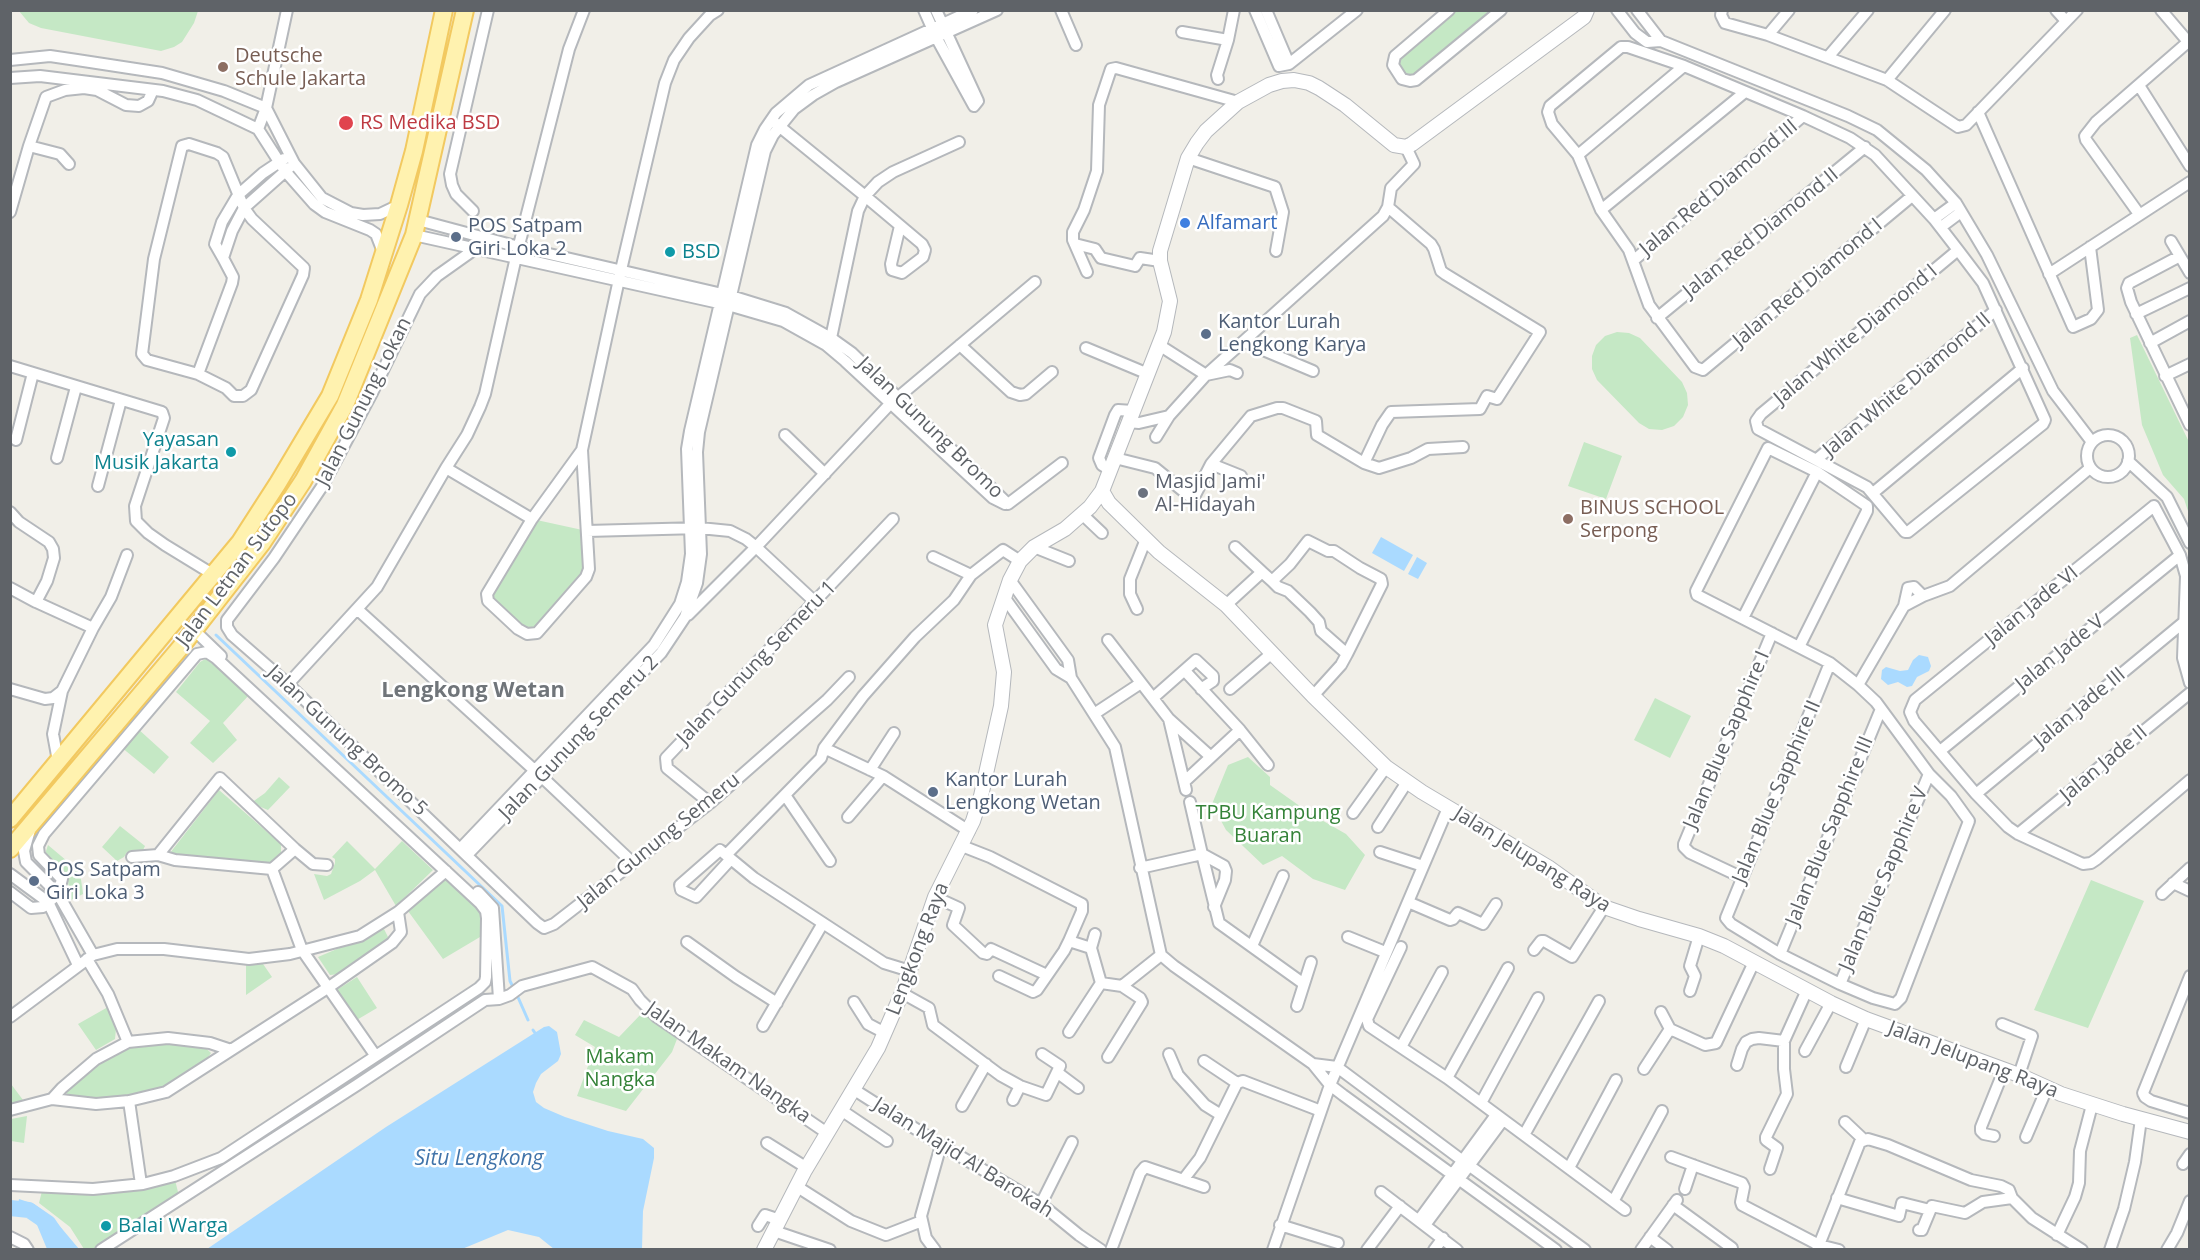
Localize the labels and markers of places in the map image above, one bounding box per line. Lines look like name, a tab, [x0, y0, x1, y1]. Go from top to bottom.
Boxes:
place label: Deutsche Schule Jakarta	[235, 44, 366, 91]
marker: Deutsche Schule Jakarta	[216, 60, 230, 74]
place label: RS Medika BSD	[360, 111, 500, 135]
marker: RS Medika BSD	[337, 114, 355, 132]
place label: Alfamart	[1197, 211, 1277, 235]
place label: POS Satpam Giri Loka 2	[468, 214, 583, 261]
marker: Alfamart	[1178, 216, 1192, 230]
marker: POS Satpam Giri Loka 2	[449, 230, 463, 244]
place label: BSD	[682, 240, 720, 264]
marker: BSD	[663, 245, 677, 259]
place label: Kantor Lurah Lengkong Karya	[1218, 310, 1366, 357]
marker: Kantor Lurah Lengkong Karya	[1199, 327, 1213, 341]
place label: Yayasan Musik Jakarta	[94, 428, 219, 475]
marker: Yayasan Musik Jakarta	[224, 445, 238, 459]
place label: Masjid Jami' Al-Hidayah	[1155, 470, 1266, 517]
marker: Masjid Jami' Al-Hidayah	[1136, 486, 1150, 500]
place label: BINUS SCHOOL Serpong	[1580, 496, 1724, 543]
marker: BINUS SCHOOL Serpong	[1561, 512, 1575, 526]
place label: Kantor Lurah Lengkong Wetan	[945, 768, 1101, 815]
marker: Kantor Lurah Lengkong Wetan	[926, 785, 940, 799]
place label: POS Satpam Giri Loka 3	[46, 858, 161, 905]
marker: POS Satpam Giri Loka 3	[27, 874, 41, 888]
place label: Balai Warga	[118, 1214, 228, 1238]
marker: Balai Warga	[99, 1219, 113, 1233]

